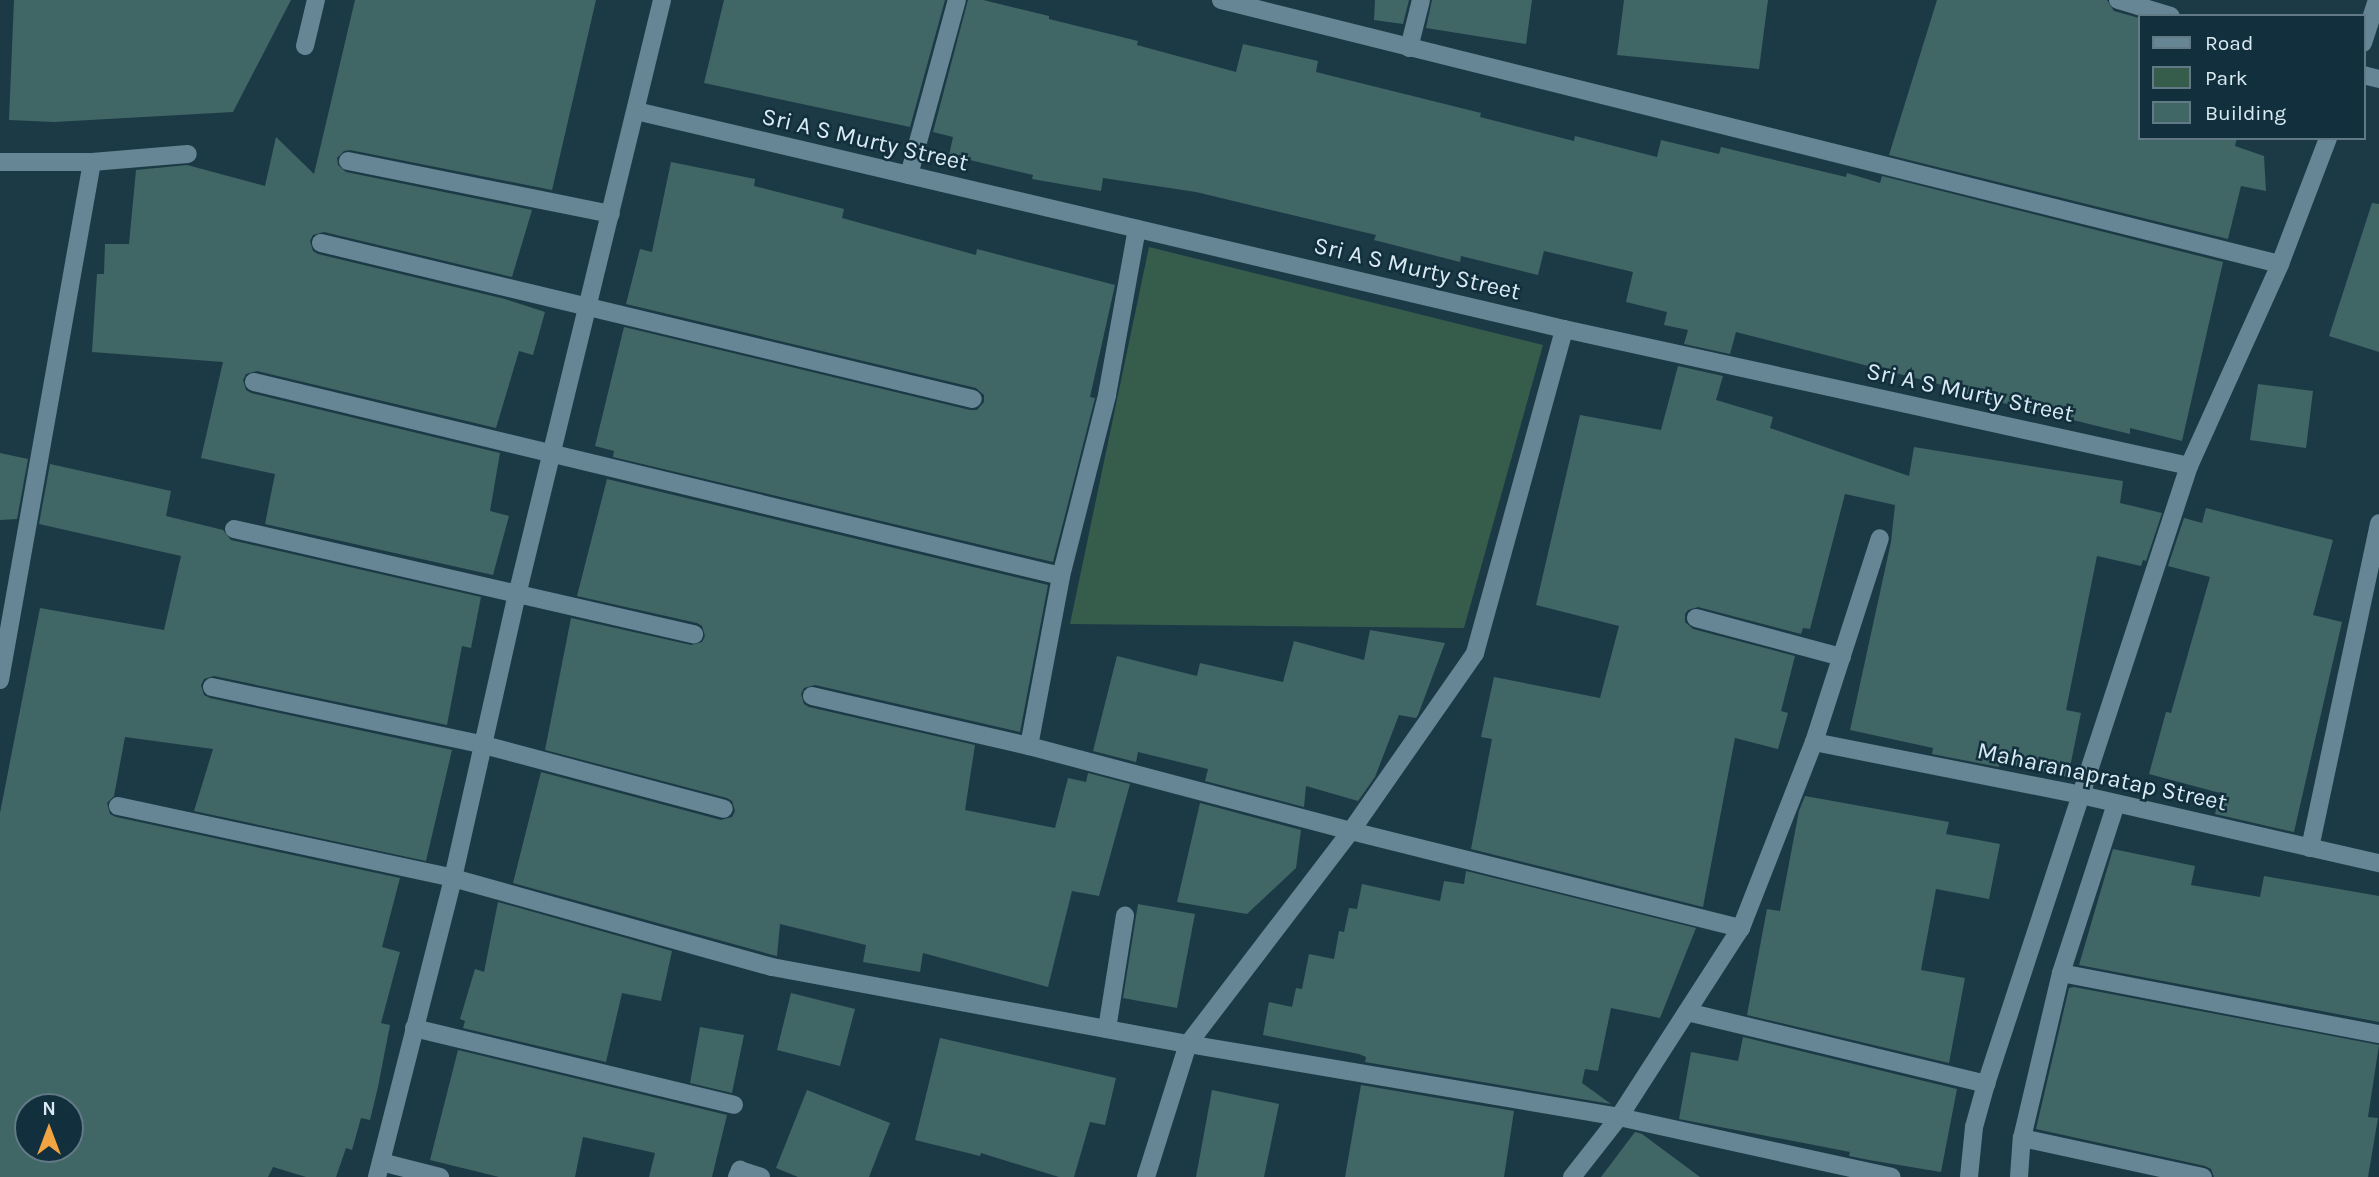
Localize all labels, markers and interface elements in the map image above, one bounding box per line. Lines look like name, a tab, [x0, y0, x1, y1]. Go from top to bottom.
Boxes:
legend	[2138, 14, 2365, 140]
text: Road	[2205, 31, 2253, 55]
text: Park	[2205, 66, 2248, 90]
text: Building	[2205, 101, 2286, 125]
street label: Sri A S Murty Street	[759, 102, 971, 178]
street label: Sri A S Murty Street	[1311, 231, 1523, 307]
street label: Sri A S Murty Street	[1864, 357, 2076, 429]
street label: Maharanapratap Street	[1974, 736, 2230, 818]
north arrow	[14, 1093, 84, 1163]
text: N	[42, 1098, 56, 1120]

